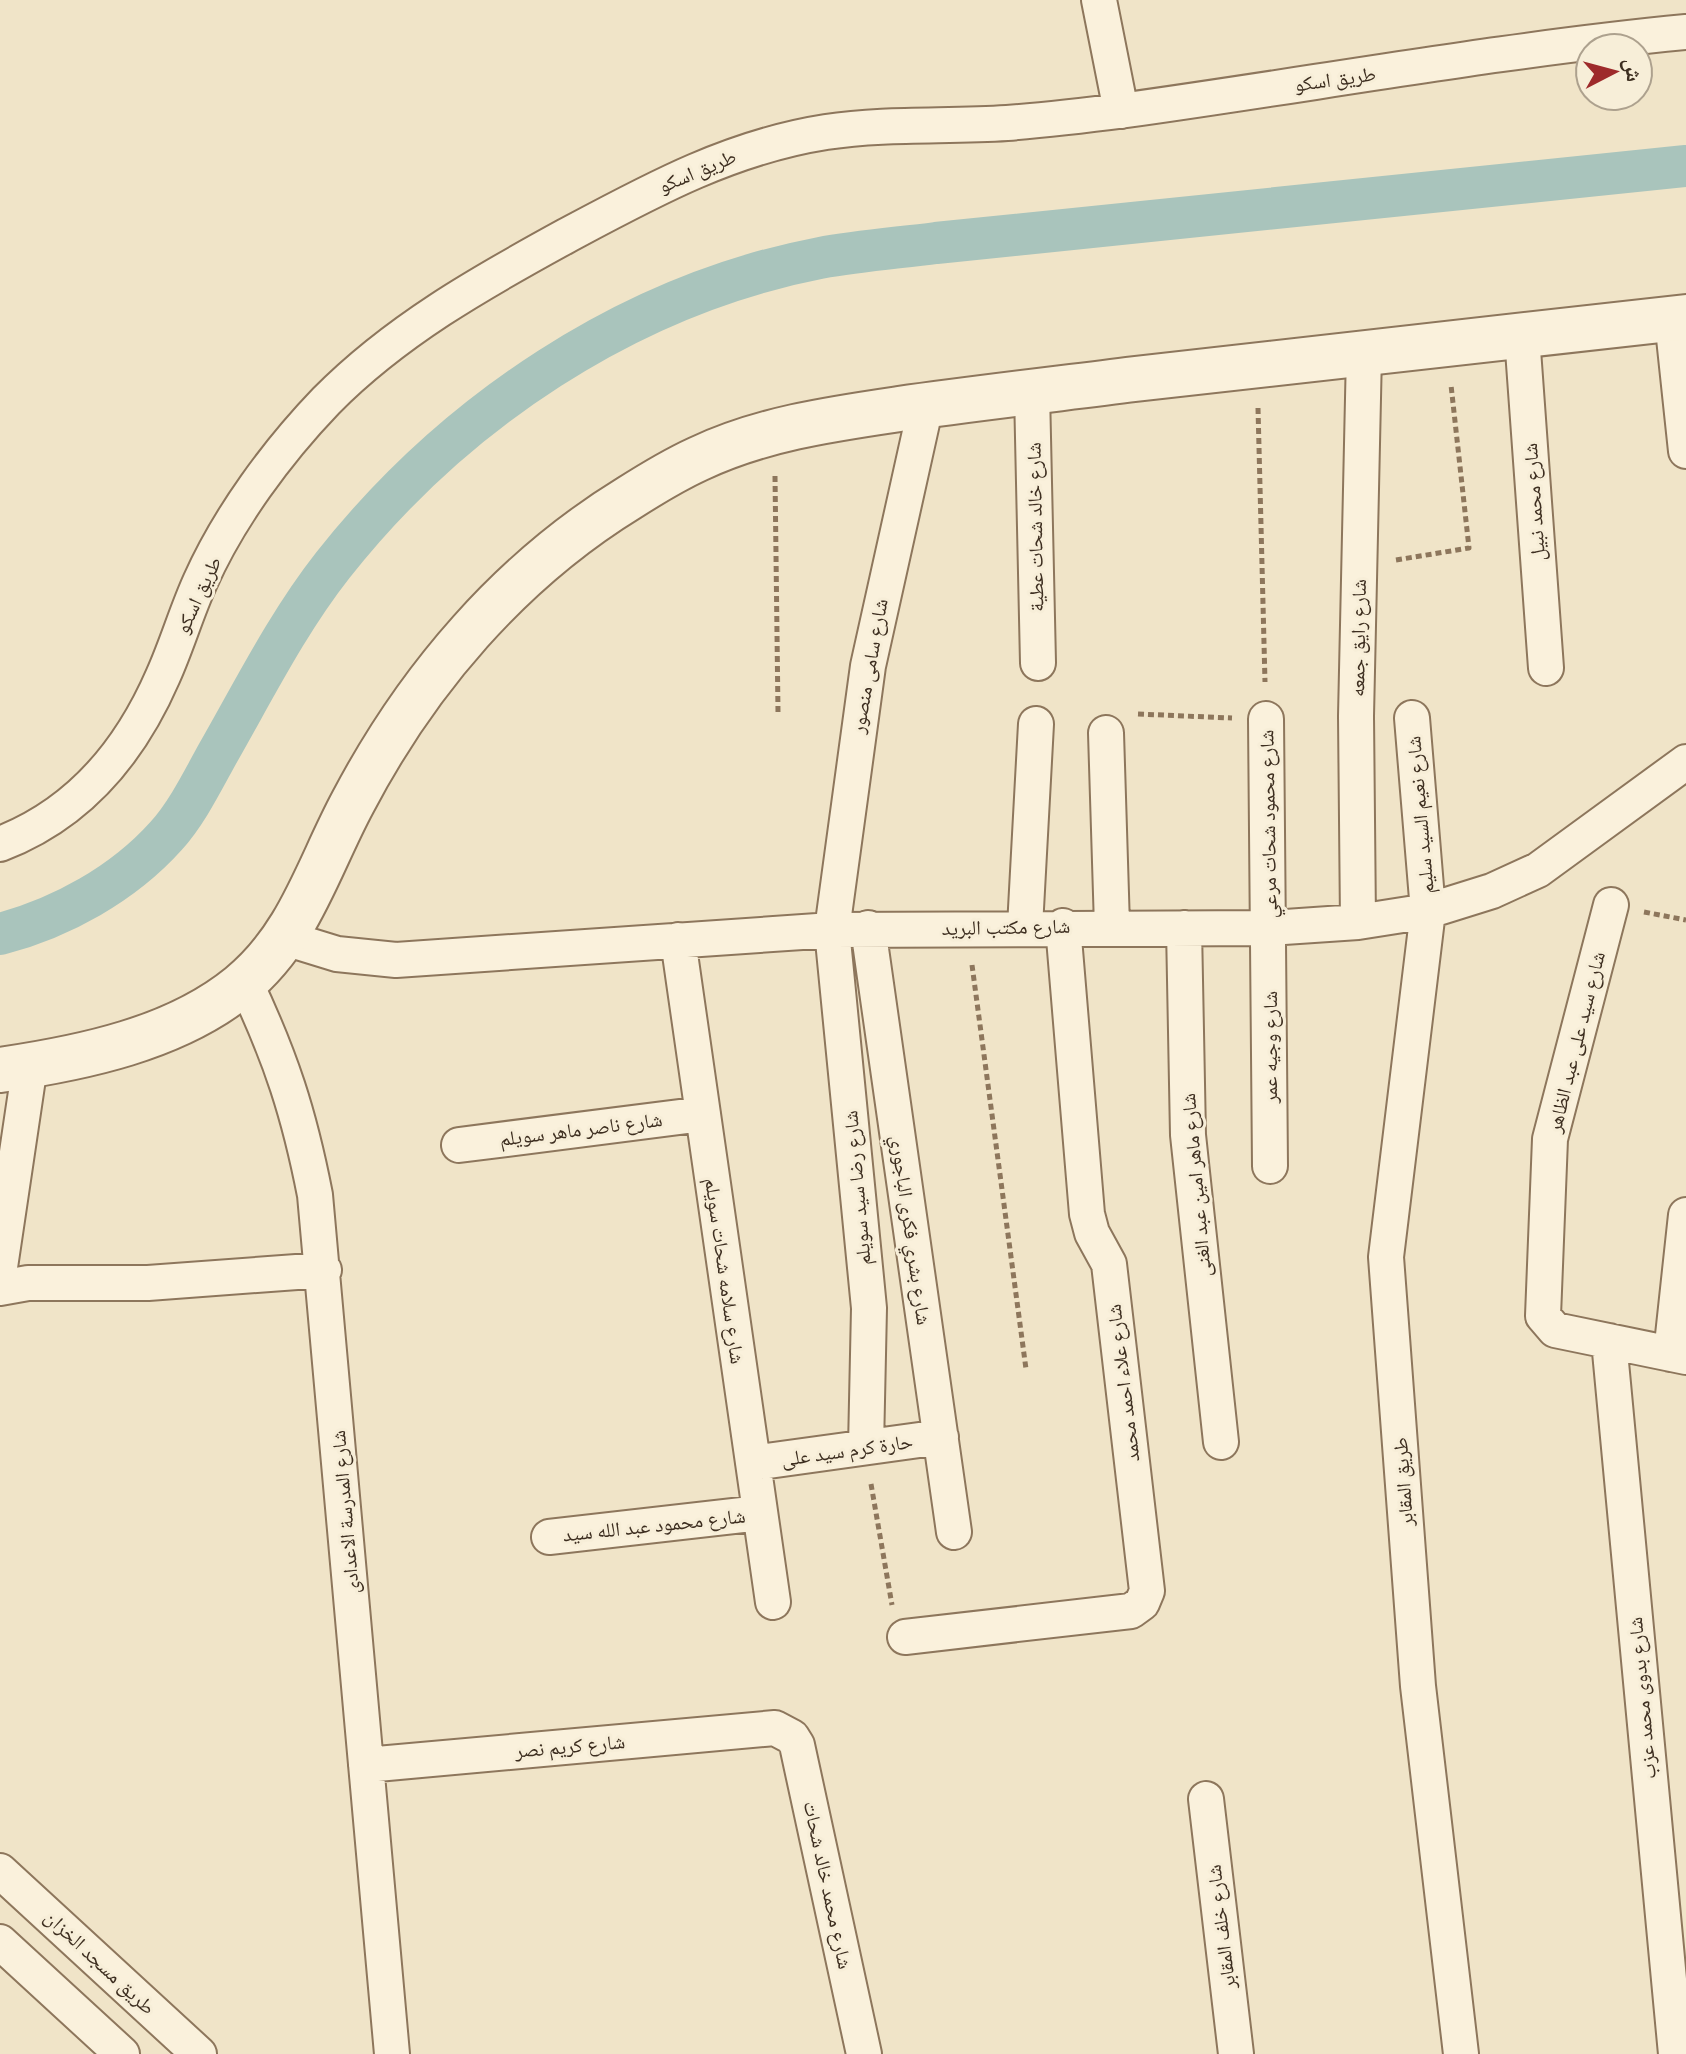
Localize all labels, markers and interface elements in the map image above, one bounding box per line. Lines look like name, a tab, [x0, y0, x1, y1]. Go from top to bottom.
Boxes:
north arrow	[1574, 32, 1654, 112]
text: ش	[1619, 57, 1649, 83]
street label: طريق اسكو	[1292, 60, 1377, 97]
street label: طريق اسكو	[654, 143, 740, 198]
street label: شارع خالد شحات عطية	[1021, 442, 1049, 612]
street label: شارع محمد نبيل	[1517, 442, 1551, 562]
street label: طريق اسكو	[169, 552, 226, 637]
street label: شارع رايق جمعه	[1344, 579, 1372, 697]
street label: شارع سامى منصور	[844, 597, 894, 736]
street label: شارع محمود شحات مرعي	[1253, 729, 1286, 919]
street label: شارع نعيم السيد سليم	[1400, 735, 1441, 895]
street label: شارع مكتب البريد	[941, 913, 1071, 941]
street label: شارع سيد على عبد الظاهر	[1541, 949, 1611, 1136]
street label: شارع وجيه عمر	[1257, 991, 1283, 1104]
street label: شارع ماهر امين عبد الغنى	[1175, 1092, 1217, 1278]
street label: شارع ناصر ماهر سويلم	[498, 1106, 664, 1153]
street label: شارع رضا سيد سويلم	[837, 1109, 878, 1267]
street label: شارع بشري فكرى الباجوري	[882, 1133, 937, 1327]
street label: شارع سلامه شحات سويلم	[698, 1176, 751, 1366]
street label: شارع علاء احمد محمد	[1100, 1303, 1146, 1463]
street label: حارة كرم سيد على	[780, 1428, 915, 1473]
street label: شارع المدرسة الاعدادى	[325, 1429, 365, 1595]
street label: طريق المقابر	[1387, 1437, 1418, 1528]
street label: شارع محمود عبد الله سيد	[561, 1502, 747, 1548]
street label: شارع بدوى محمد عزب	[1622, 1616, 1662, 1780]
street label: شارع كريم نصر	[513, 1728, 626, 1765]
street label: شارع محمد خالد شحات	[798, 1799, 858, 1971]
street label: شارع خلف المقابر	[1200, 1863, 1242, 1992]
street label: طريق مسجد الخزان	[40, 1904, 161, 2019]

